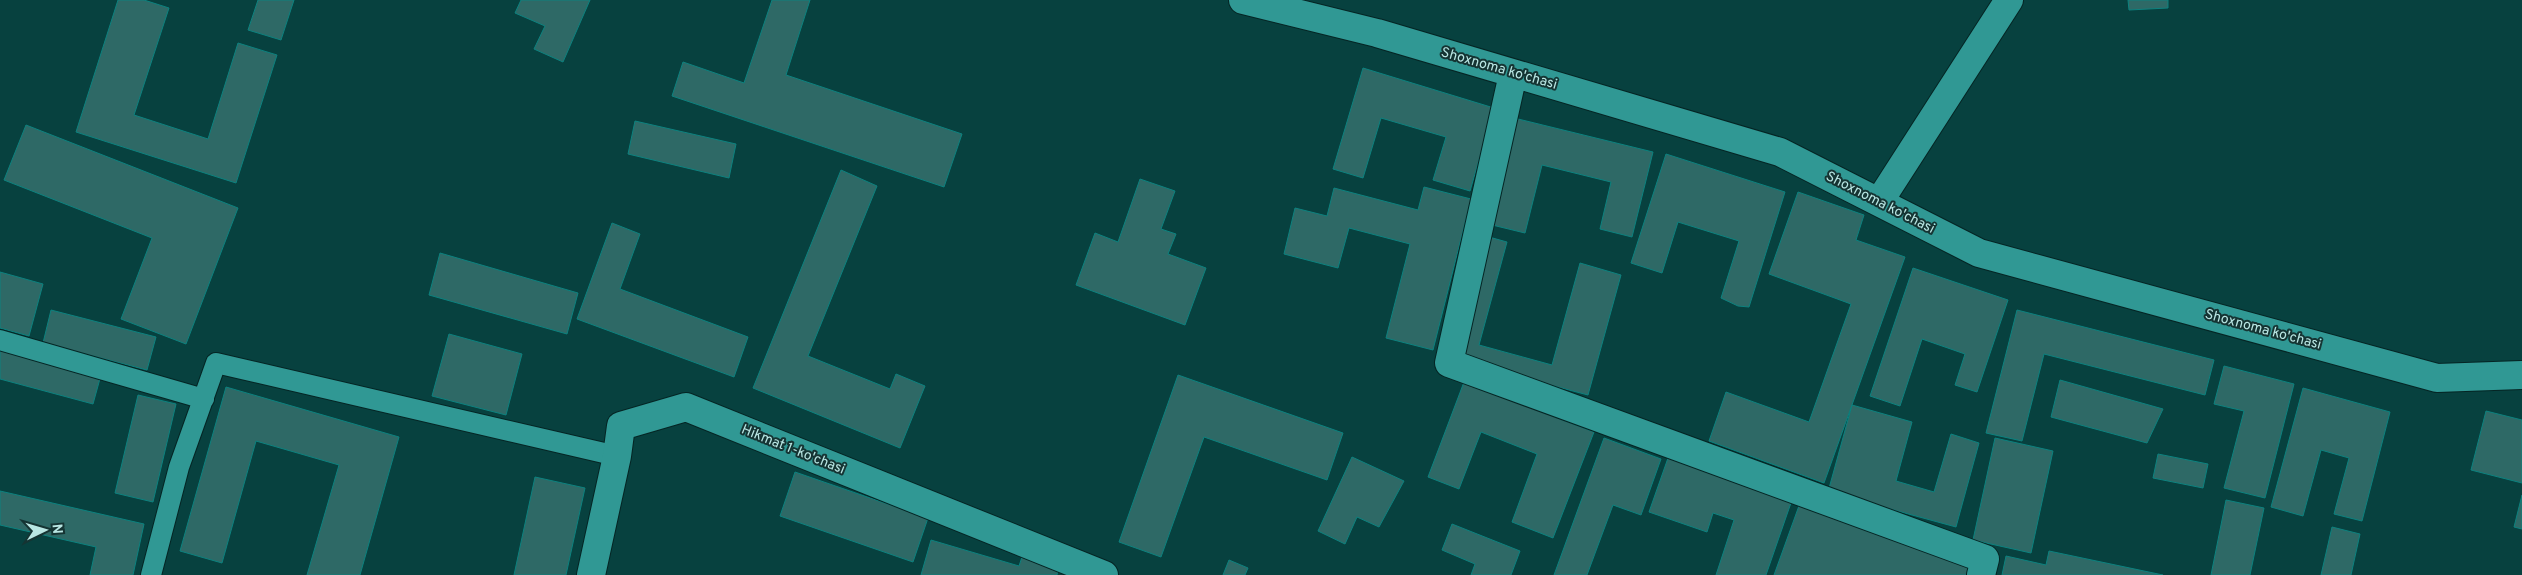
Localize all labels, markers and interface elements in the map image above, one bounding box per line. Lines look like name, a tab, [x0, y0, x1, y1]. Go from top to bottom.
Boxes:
street label: Shoxnoma ko'chasi	[1439, 44, 1559, 94]
street label: Shoxnoma ko'chasi	[1823, 168, 1937, 238]
street label: Shoxnoma ko'chasi	[2203, 306, 2323, 354]
street label: Hikmat 1-ko'chasi	[739, 421, 847, 479]
north arrow	[20, 505, 70, 555]
text: N	[48, 523, 65, 535]

